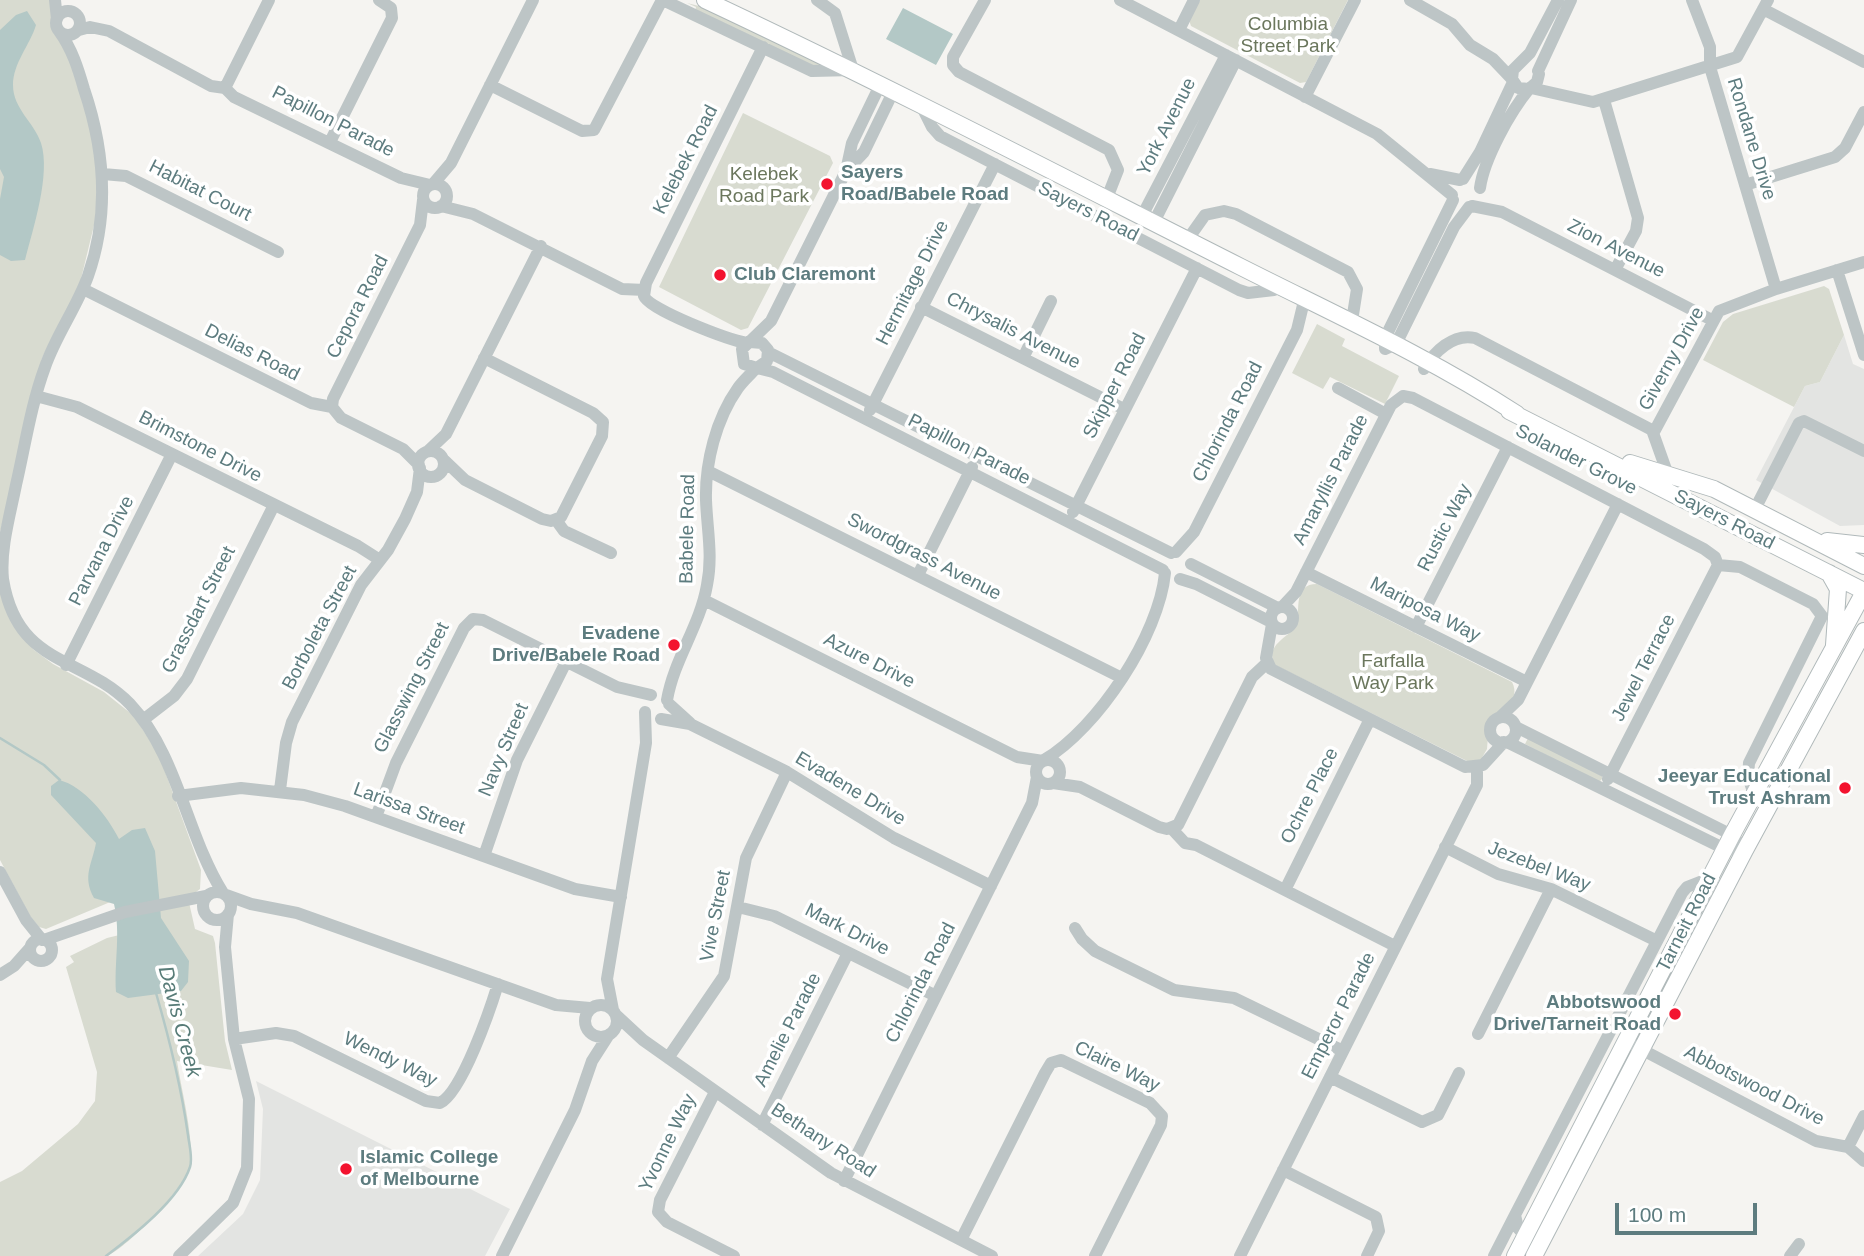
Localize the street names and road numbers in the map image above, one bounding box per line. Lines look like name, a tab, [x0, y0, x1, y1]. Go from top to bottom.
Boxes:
street label: York Avenue	[1133, 74, 1201, 180]
street label: Rondane Drive	[1722, 75, 1780, 203]
street label: Papillon Parade	[268, 81, 398, 163]
street label: Kelebek Road	[649, 102, 723, 218]
street label: Habitat Court	[145, 155, 255, 227]
street label: Sayers Road	[1034, 177, 1142, 247]
street label: Zion Avenue	[1563, 215, 1669, 283]
street label: Hermitage Drive	[872, 217, 954, 349]
street label: Cepora Road	[322, 251, 394, 363]
street label: Chrysalis Avenue	[942, 287, 1084, 375]
street label: Giverny Drive	[1634, 303, 1710, 415]
street label: Delias Road	[201, 319, 303, 387]
street label: Skipper Road	[1079, 330, 1151, 442]
street label: Chlorinda Road	[1188, 358, 1268, 486]
street label: Brimstone Drive	[135, 406, 265, 488]
street label: Papillon Parade	[904, 409, 1034, 491]
street label: Amaryllis Parade	[1288, 411, 1374, 549]
street label: Solander Grove	[1512, 420, 1640, 500]
street label: Babele Road	[676, 474, 700, 584]
street label: Rustic Way	[1413, 480, 1477, 576]
street label: Sayers Road	[1670, 485, 1778, 555]
street label: Parvana Drive	[65, 492, 139, 610]
street label: Swordgrass Avenue	[843, 508, 1005, 606]
street label: Grassdart Street	[157, 543, 241, 677]
street label: Borboleta Street	[278, 562, 362, 694]
street label: Mariposa Way	[1366, 572, 1484, 648]
street label: Jewel Terrace	[1607, 611, 1681, 725]
street label: Glasswing Street	[369, 619, 455, 757]
street label: Azure Drive	[820, 628, 918, 694]
street label: Navy Street	[474, 700, 534, 800]
street label: Ochre Place	[1276, 744, 1344, 848]
street label: Evadene Drive	[791, 747, 909, 831]
street label: Larissa Street	[350, 778, 468, 840]
street label: Jezebel Way	[1484, 837, 1594, 897]
street label: Vive Street	[696, 868, 736, 964]
street label: Tarneit Road	[1652, 870, 1722, 976]
street label: Mark Drive	[801, 899, 893, 961]
street label: Chlorinda Road	[881, 919, 961, 1047]
street label: Emperor Parade	[1297, 949, 1381, 1083]
street label: Amelie Parade	[750, 969, 826, 1091]
street label: Wendy Way	[339, 1028, 441, 1092]
street label: Claire Way	[1071, 1037, 1163, 1097]
street label: Abbotswood Drive	[1680, 1041, 1828, 1131]
street label: Yvonne Way	[635, 1090, 701, 1196]
street label: Bethany Road	[766, 1099, 880, 1183]

